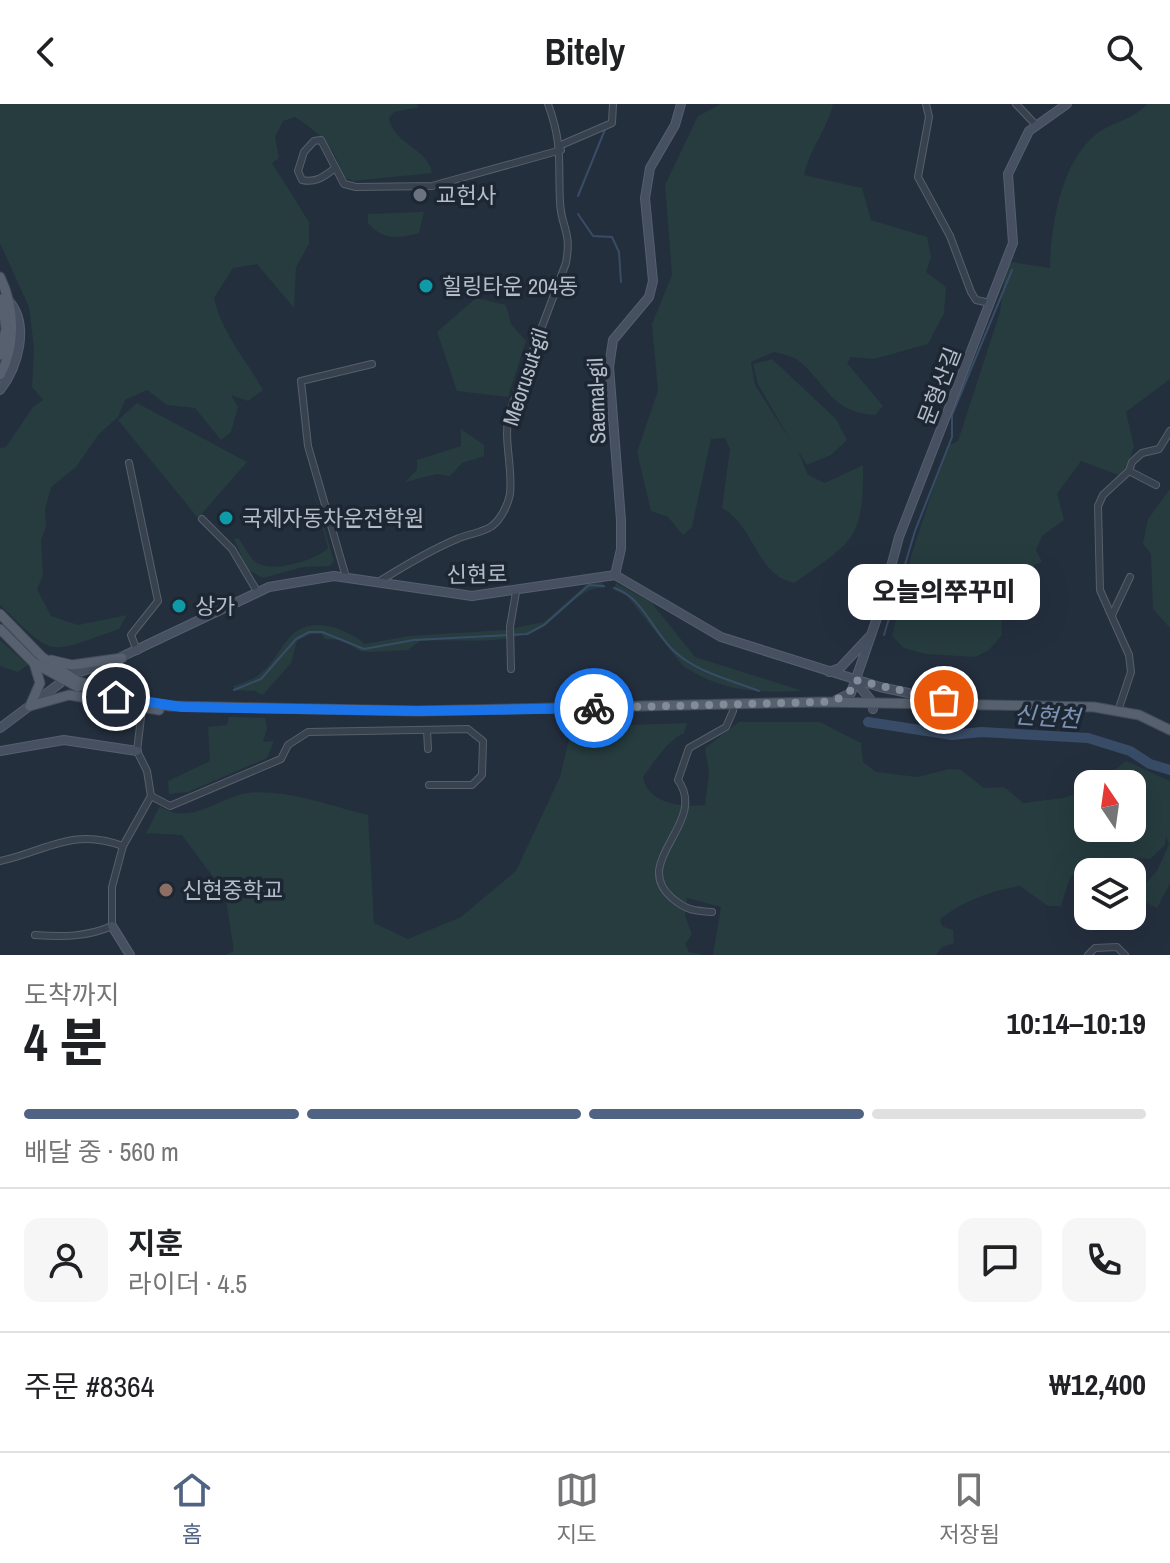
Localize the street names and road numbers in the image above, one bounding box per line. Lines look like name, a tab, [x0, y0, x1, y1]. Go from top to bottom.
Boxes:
street label: Meorusut-gil	[495, 325, 555, 429]
street label: 문형산길	[910, 343, 968, 429]
street label: Saemal-gil	[580, 357, 612, 445]
street label: 신현로	[446, 558, 508, 590]

